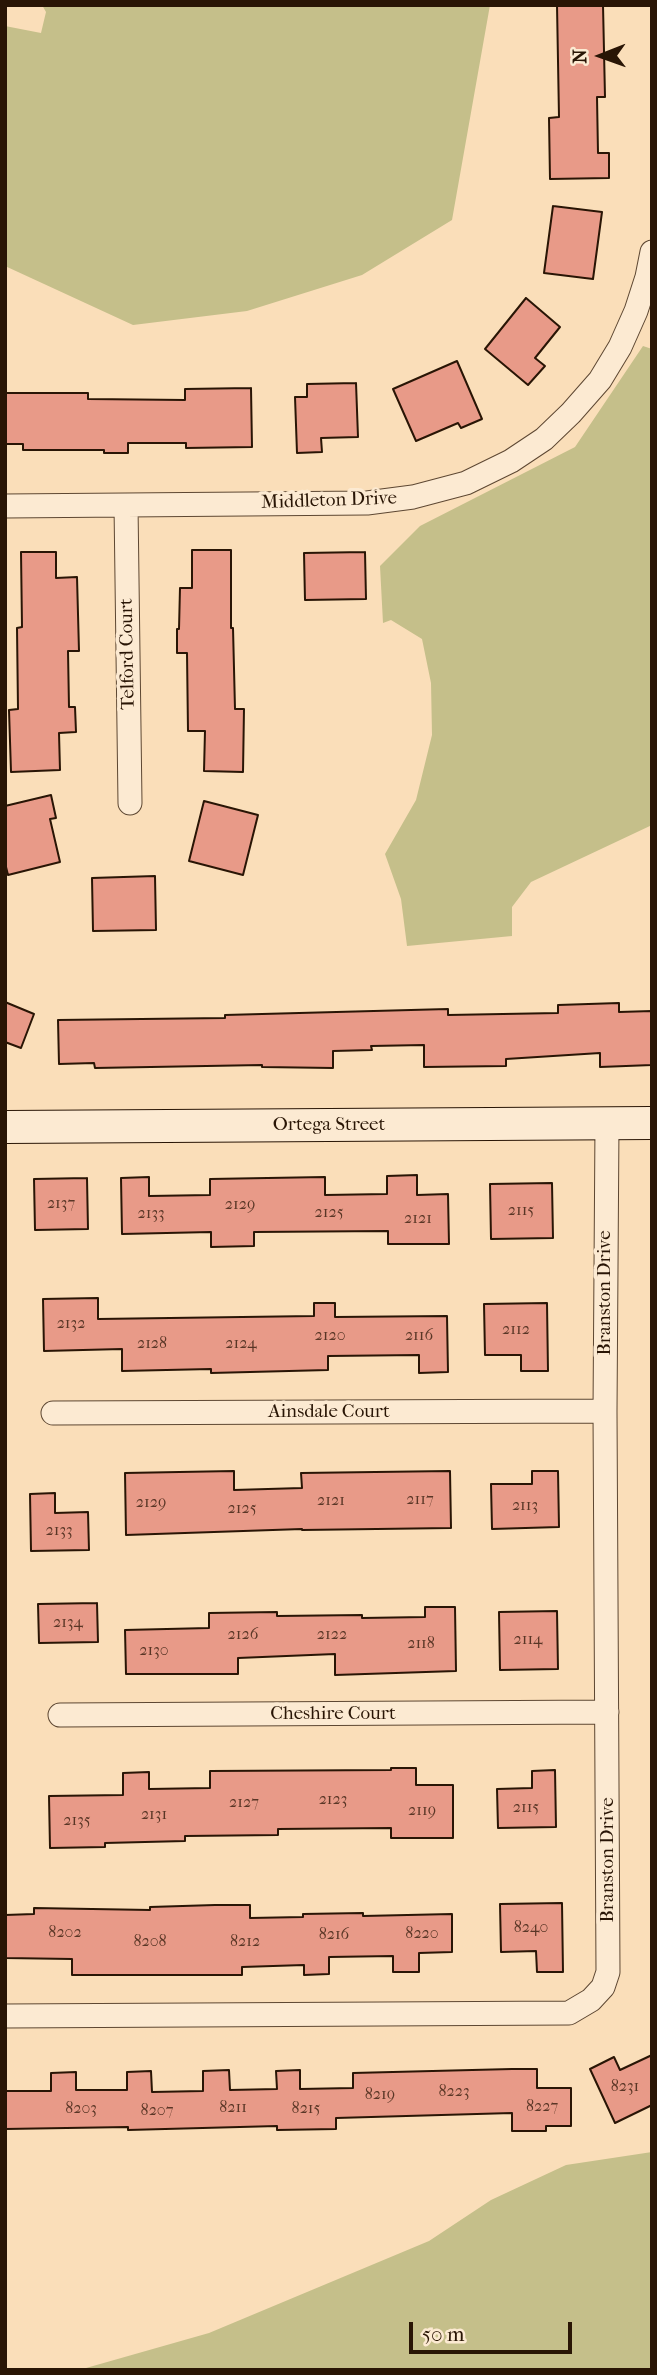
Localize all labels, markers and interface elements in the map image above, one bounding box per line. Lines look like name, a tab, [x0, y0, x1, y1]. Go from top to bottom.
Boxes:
north arrow	[566, 21, 636, 91]
text: N	[569, 49, 591, 64]
street label: Middleton Drive	[261, 487, 397, 515]
street label: Telford Court	[116, 598, 140, 710]
street label: Ortega Street	[273, 1114, 385, 1136]
house number: 2137	[47, 1194, 75, 1214]
house number: 2129	[225, 1195, 255, 1215]
house number: 2115	[508, 1201, 534, 1221]
house number: 2125	[314, 1203, 344, 1223]
house number: 2133	[137, 1204, 165, 1224]
house number: 2121	[404, 1209, 432, 1229]
street label: Branston Drive	[594, 1230, 616, 1356]
house number: 2132	[57, 1314, 85, 1334]
house number: 2112	[502, 1320, 530, 1340]
house number: 2120	[315, 1326, 345, 1346]
house number: 2116	[405, 1326, 433, 1346]
house number: 2128	[137, 1334, 167, 1354]
house number: 2124	[225, 1334, 257, 1354]
street label: Ainsdale Court	[268, 1401, 390, 1423]
house number: 2117	[406, 1490, 434, 1510]
house number: 2121	[317, 1491, 345, 1511]
house number: 2129	[136, 1493, 166, 1513]
house number: 2113	[512, 1496, 538, 1516]
house number: 2125	[227, 1499, 257, 1519]
house number: 2133	[45, 1521, 73, 1541]
house number: 2134	[53, 1613, 83, 1633]
house number: 2126	[228, 1625, 258, 1645]
house number: 2122	[317, 1625, 347, 1645]
house number: 2114	[513, 1630, 543, 1650]
house number: 2118	[407, 1634, 435, 1654]
house number: 2130	[139, 1641, 169, 1661]
street label: Cheshire Court	[270, 1703, 396, 1725]
house number: 2123	[319, 1790, 347, 1810]
house number: 2127	[229, 1793, 259, 1813]
street label: Branston Drive	[597, 1797, 619, 1923]
house number: 2115	[513, 1798, 539, 1818]
house number: 2119	[408, 1801, 436, 1821]
house number: 2131	[141, 1805, 167, 1825]
house number: 2135	[63, 1811, 91, 1831]
house number: 8240	[514, 1918, 548, 1938]
house number: 8202	[48, 1923, 82, 1943]
house number: 8220	[405, 1924, 439, 1944]
house number: 8216	[319, 1925, 349, 1945]
house number: 8208	[133, 1932, 167, 1952]
house number: 8212	[230, 1932, 260, 1952]
house number: 8231	[611, 2077, 639, 2097]
house number: 8223	[438, 2082, 470, 2102]
house number: 8219	[365, 2085, 395, 2105]
house number: 8227	[526, 2097, 558, 2117]
house number: 8211	[219, 2098, 247, 2118]
house number: 8203	[65, 2099, 97, 2119]
house number: 8215	[292, 2099, 320, 2119]
house number: 8207	[141, 2101, 173, 2121]
scale bar	[412, 2308, 575, 2352]
text: 50 m	[422, 2322, 465, 2346]

